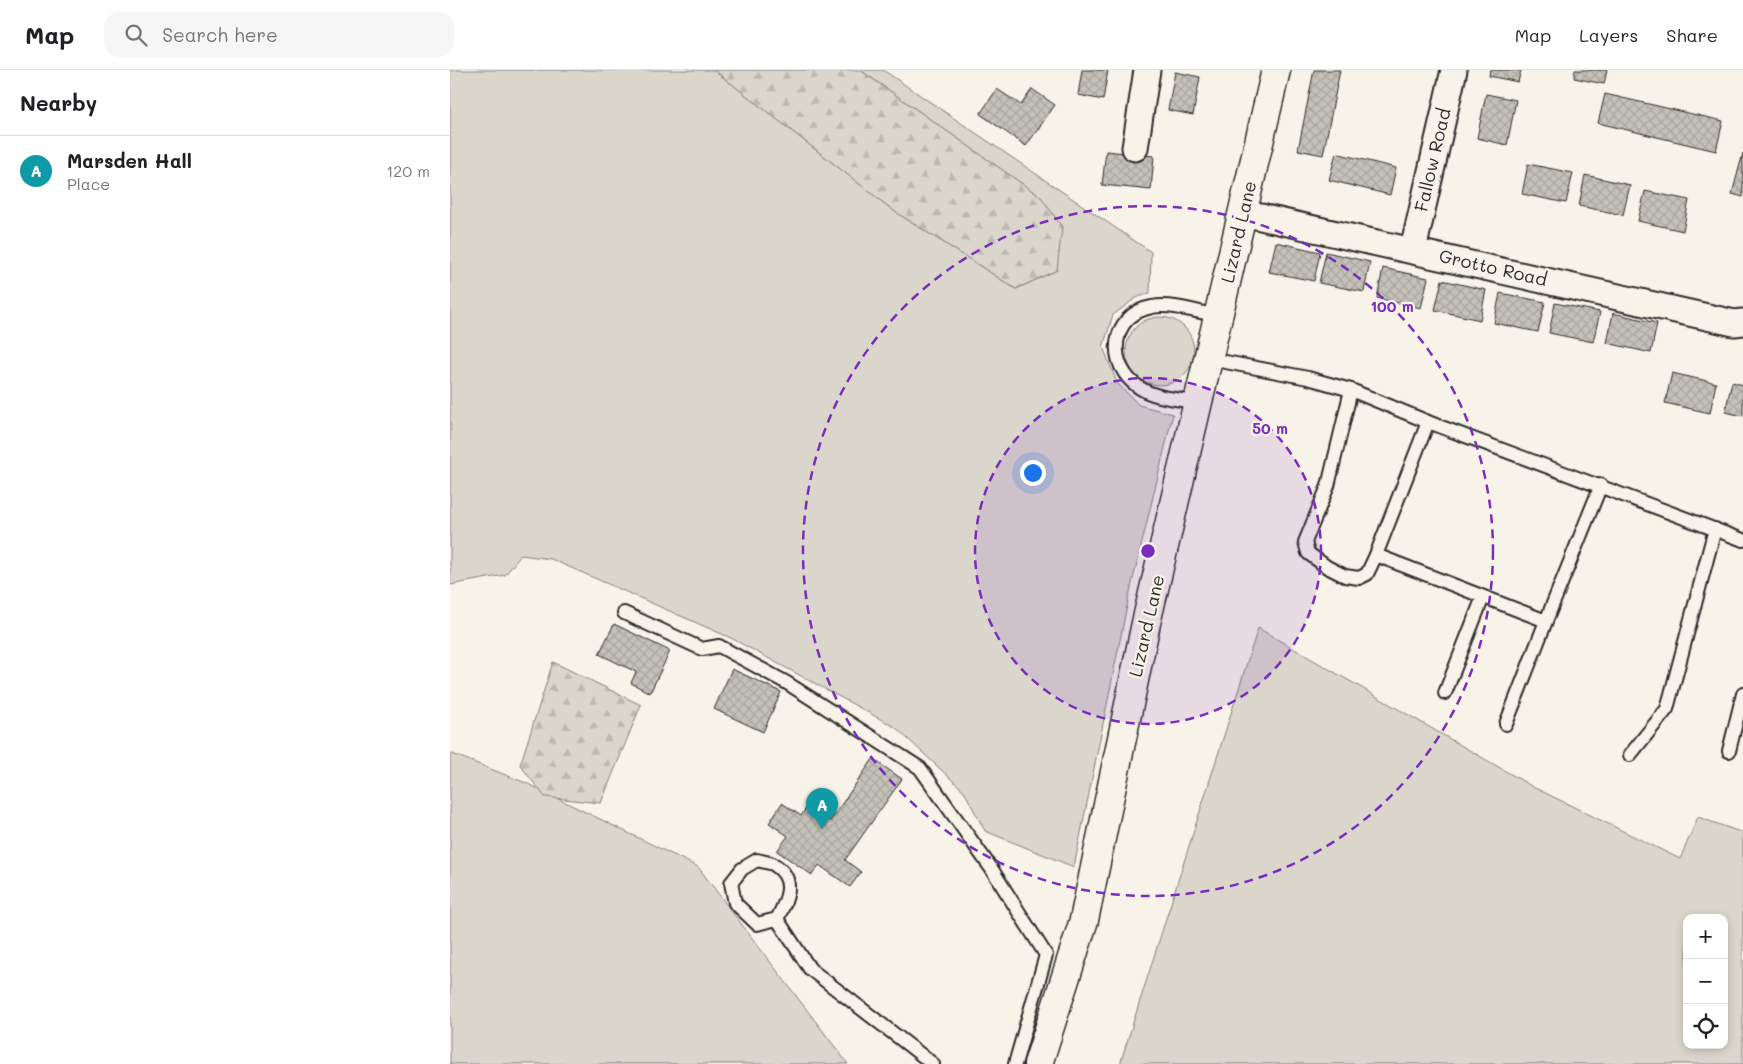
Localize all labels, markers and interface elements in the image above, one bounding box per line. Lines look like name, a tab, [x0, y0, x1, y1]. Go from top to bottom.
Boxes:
search box	[104, 12, 454, 57]
text: Map	[25, 19, 74, 50]
icon: search	[122, 21, 150, 49]
text: Search here	[162, 22, 278, 47]
text: Map	[1515, 23, 1551, 47]
text: Layers	[1579, 23, 1638, 47]
text: Share	[1666, 23, 1718, 47]
text: Nearby	[20, 89, 97, 116]
street label: Fallow Road	[1408, 106, 1456, 214]
text: Marsden Hall	[67, 148, 192, 173]
text: A	[30, 160, 42, 181]
text: 120 m	[386, 160, 430, 181]
text: Place	[67, 173, 110, 194]
street label: Lizard Lane	[1215, 178, 1261, 285]
street label: Grotto Road	[1437, 243, 1550, 291]
text: 100 m	[1370, 296, 1414, 316]
text: 50 m	[1252, 418, 1288, 438]
your location	[1020, 460, 1046, 486]
centre of rings	[1139, 542, 1157, 560]
street label: Lizard Lane	[1123, 572, 1169, 679]
pin: A	[806, 788, 838, 829]
map controls	[1683, 914, 1728, 1049]
button: +	[1683, 914, 1728, 959]
button: −	[1683, 959, 1728, 1004]
button: locate	[1683, 1004, 1728, 1049]

